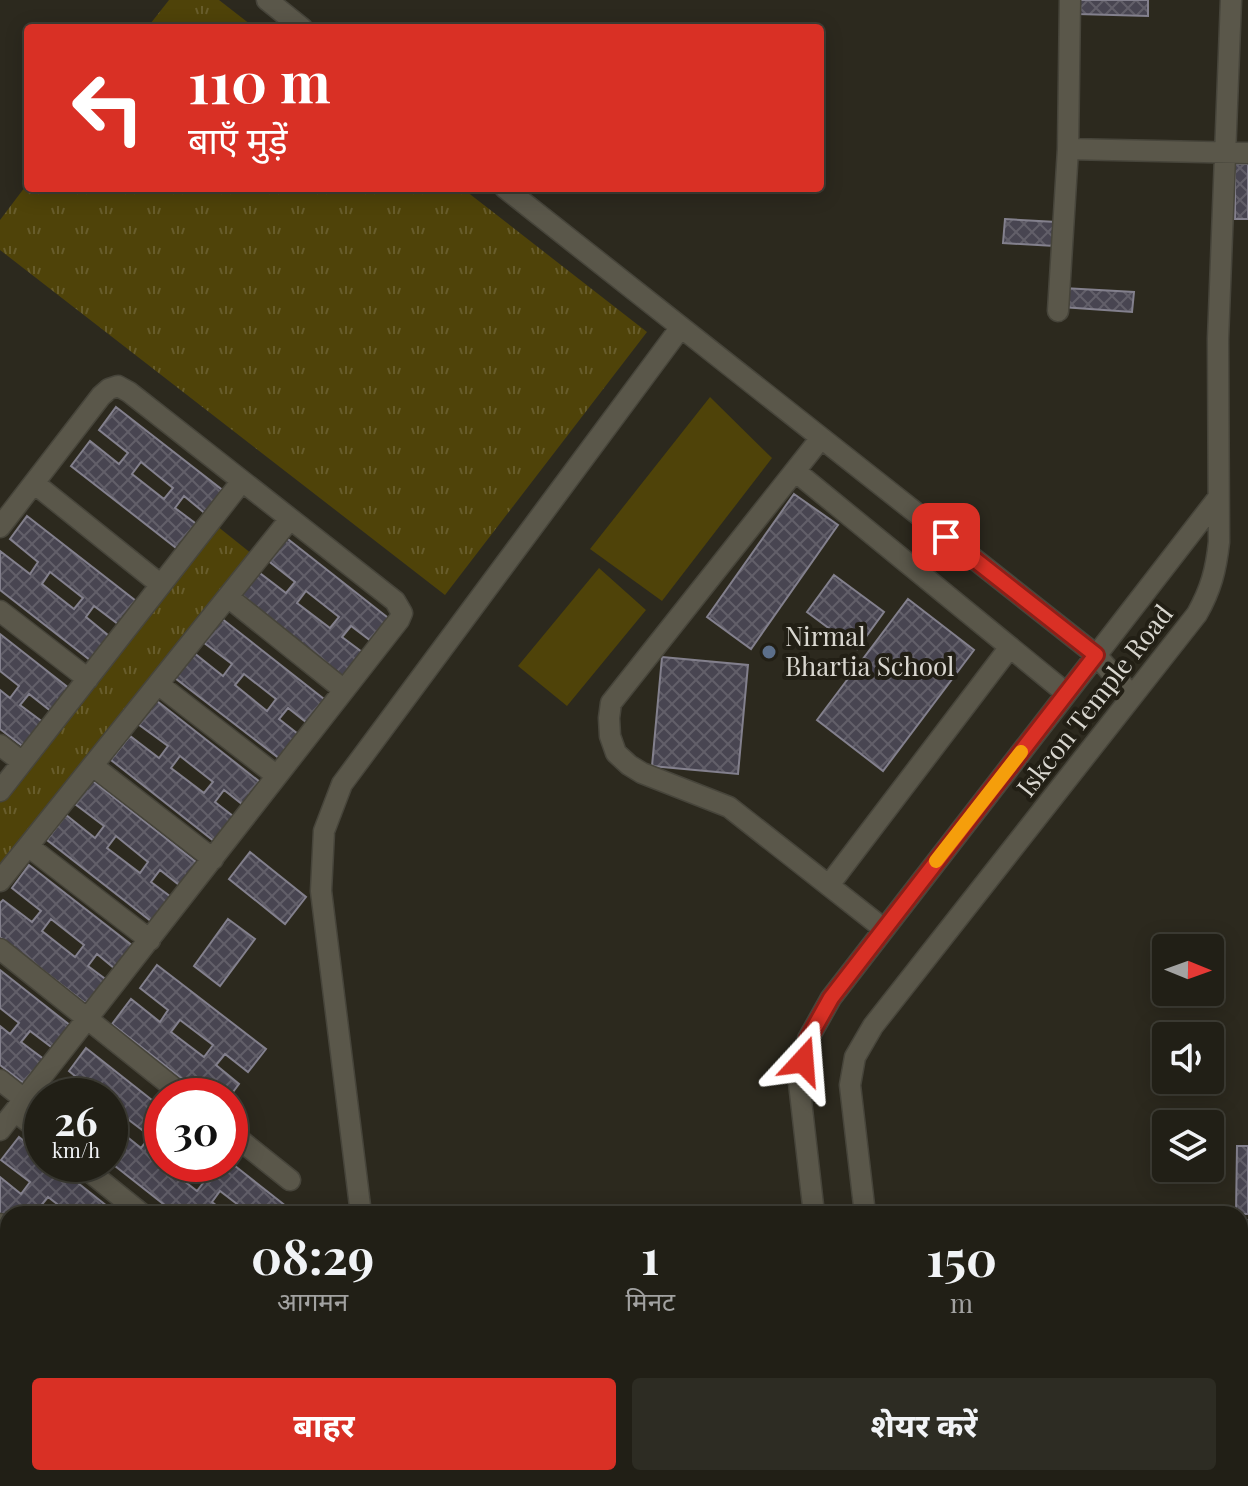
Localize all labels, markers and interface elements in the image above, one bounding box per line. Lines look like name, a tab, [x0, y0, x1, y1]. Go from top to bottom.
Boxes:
text: 110 m	[188, 43, 331, 118]
icon: left	[56, 56, 160, 160]
text: बाएँ मुड़ें	[188, 115, 288, 163]
pin	[912, 503, 980, 571]
icon: arrive	[924, 515, 968, 559]
street label: Iskcon Temple Road	[1008, 597, 1180, 803]
place label: Nirmal Bhartia School	[785, 618, 954, 683]
marker: Nirmal Bhartia School	[760, 643, 778, 661]
north arrow	[1152, 934, 1224, 1006]
map controls	[1152, 934, 1224, 1182]
position arrow	[761, 1019, 845, 1103]
button: sound	[1152, 1022, 1224, 1094]
speed limit sign: 30	[144, 1078, 248, 1182]
text: 26	[54, 1093, 98, 1146]
button: layers	[1152, 1110, 1224, 1182]
text: km/h	[52, 1136, 100, 1163]
text: 08:29	[251, 1223, 374, 1287]
text: 1	[641, 1223, 659, 1287]
text: 150	[926, 1225, 997, 1289]
text: आगमन	[277, 1283, 348, 1318]
text: मिनट	[625, 1283, 675, 1318]
text: m	[950, 1285, 973, 1320]
button: बाहर	[32, 1378, 616, 1470]
button: शेयर करें	[632, 1378, 1216, 1470]

